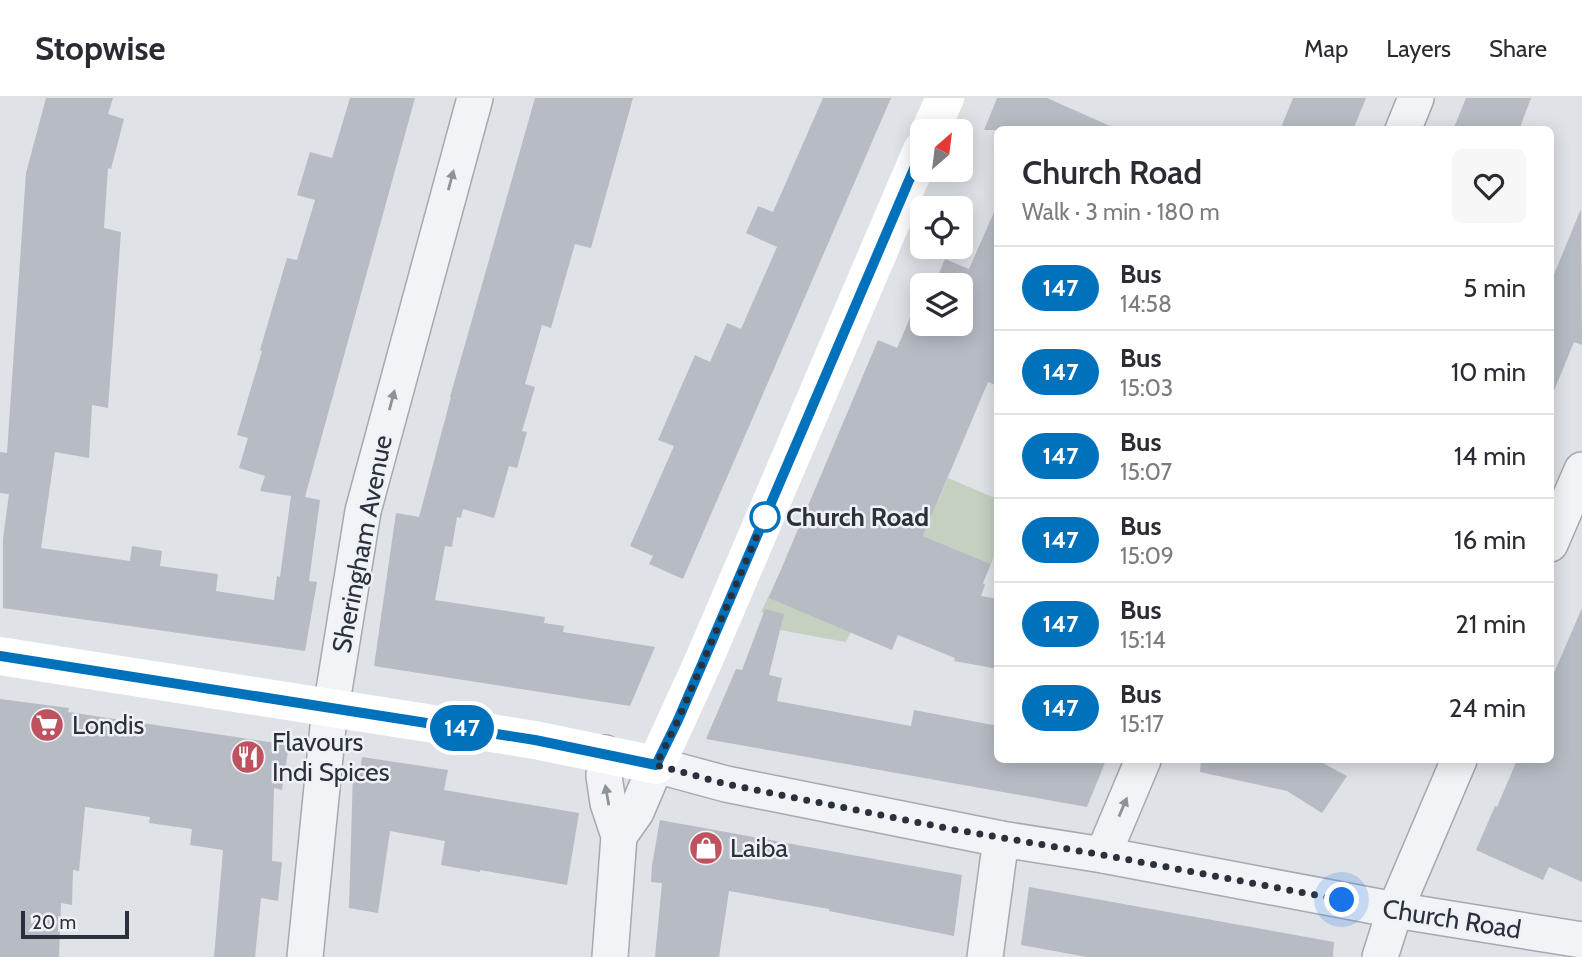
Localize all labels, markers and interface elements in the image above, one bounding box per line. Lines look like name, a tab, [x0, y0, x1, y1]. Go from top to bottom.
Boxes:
text: Stopwise	[35, 28, 165, 68]
text: Map	[1304, 34, 1348, 63]
text: Layers	[1386, 34, 1451, 63]
text: Share	[1489, 34, 1547, 63]
north arrow	[910, 119, 973, 182]
map controls	[910, 119, 973, 336]
button: heart	[1452, 149, 1526, 223]
text: Church Road	[1022, 152, 1202, 192]
one-way arrow	[446, 169, 457, 191]
button: locate	[910, 196, 973, 259]
text: Walk · 3 min · 180 m	[1022, 198, 1220, 226]
text: Bus	[1120, 258, 1161, 290]
text: 5 min	[1463, 272, 1526, 304]
button: layers	[910, 273, 973, 336]
text: 147	[1042, 273, 1079, 302]
text: 14:58	[1120, 290, 1172, 318]
text: Bus	[1120, 342, 1161, 374]
text: 10 min	[1451, 356, 1526, 388]
text: 147	[1042, 357, 1079, 386]
text: 15:03	[1120, 374, 1173, 402]
one-way arrow	[388, 389, 398, 410]
text: Bus	[1120, 426, 1161, 458]
street label: Sheringham Avenue	[325, 432, 399, 656]
text: 14 min	[1454, 440, 1526, 472]
text: 147	[1042, 441, 1079, 470]
text: 15:07	[1120, 458, 1172, 486]
place label: Church Road	[786, 501, 929, 533]
marker: Church Road	[750, 502, 780, 532]
text: Bus	[1120, 510, 1161, 542]
text: 16 min	[1454, 524, 1526, 556]
text: 147	[1042, 525, 1079, 554]
text: 15:09	[1120, 542, 1174, 570]
text: Bus	[1120, 594, 1161, 626]
text: 21 min	[1455, 608, 1526, 640]
text: 147	[1042, 609, 1079, 638]
text: 15:14	[1120, 626, 1166, 654]
text: Bus	[1120, 678, 1161, 710]
text: 24 min	[1449, 692, 1526, 724]
text: 147	[1042, 693, 1079, 722]
line badge: 147	[422, 705, 502, 751]
supermarket icon: Londis	[28, 706, 66, 744]
place label: Londis	[72, 709, 145, 741]
text: 15:17	[1120, 710, 1164, 738]
text: 147	[444, 713, 480, 742]
place label: Flavours Indi Spices	[272, 726, 390, 788]
restaurant icon: Flavours Indi Spices	[229, 738, 267, 776]
one-way arrow	[602, 784, 613, 806]
one-way arrow	[1117, 797, 1128, 818]
shop icon: Laiba	[687, 829, 725, 867]
place label: Laiba	[730, 832, 788, 864]
your location	[1324, 882, 1359, 917]
street label: Church Road	[1380, 892, 1524, 946]
scale bar	[21, 908, 130, 940]
text: 20 m	[32, 911, 76, 934]

